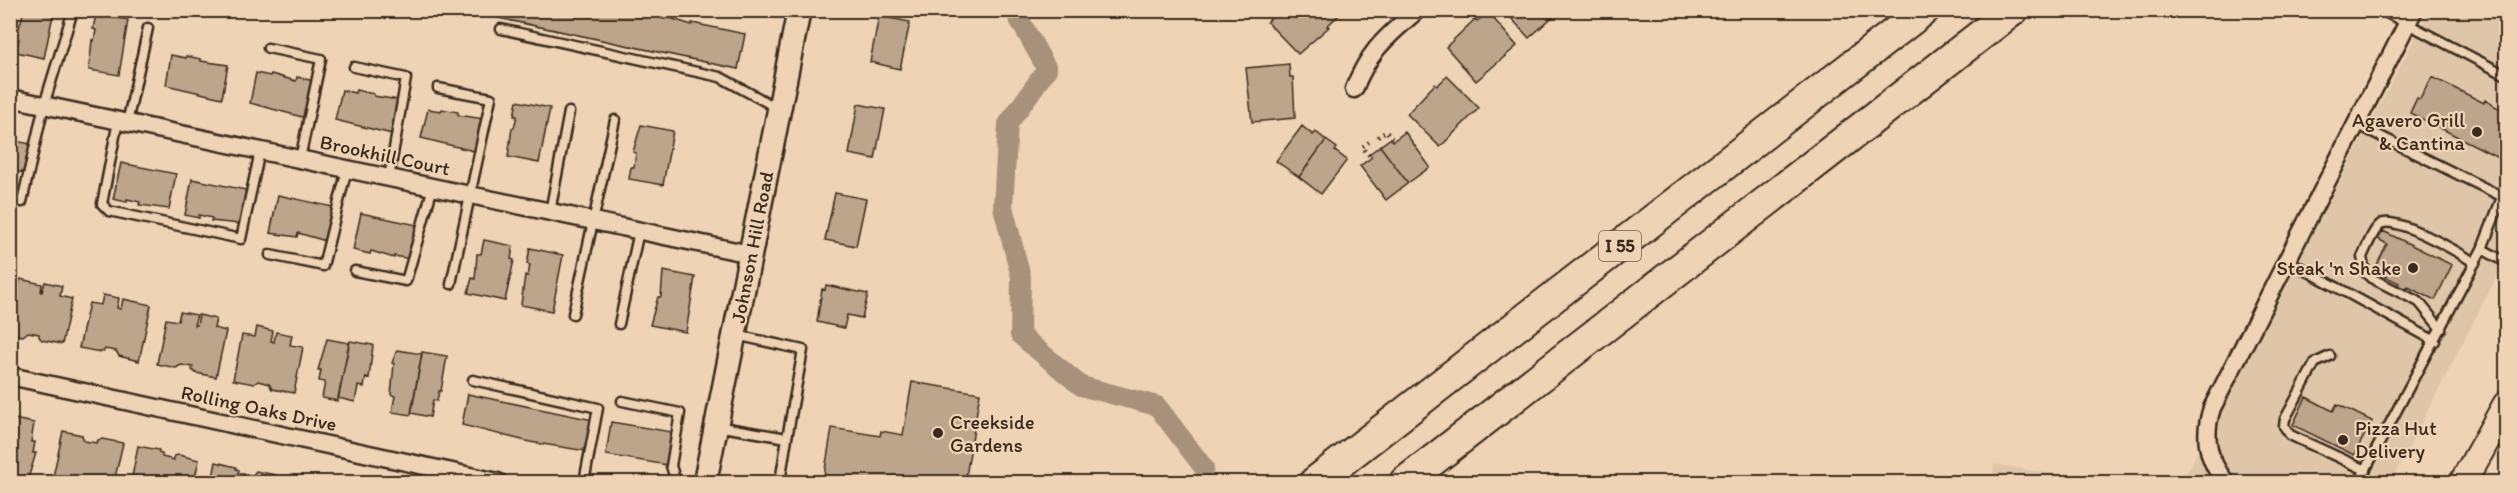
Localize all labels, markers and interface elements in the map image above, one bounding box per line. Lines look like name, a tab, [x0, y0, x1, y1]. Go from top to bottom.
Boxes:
place label: Agavero Grill & Cantina	[2352, 108, 2466, 155]
marker: Agavero Grill & Cantina	[2470, 125, 2484, 139]
street label: Brookhill Court	[318, 129, 452, 181]
street label: Johnson Hill Road	[726, 169, 778, 325]
road number: I 55	[1599, 231, 1641, 261]
place label: Steak 'n Shake	[2276, 256, 2401, 280]
marker: Steak 'n Shake	[2406, 261, 2420, 275]
street label: Rolling Oaks Drive	[179, 380, 339, 436]
place label: Creekside Gardens	[950, 410, 1034, 457]
place label: Pizza Hut Delivery	[2355, 416, 2437, 463]
marker: Creekside Gardens	[931, 426, 945, 440]
marker: Pizza Hut Delivery	[2336, 433, 2350, 447]

